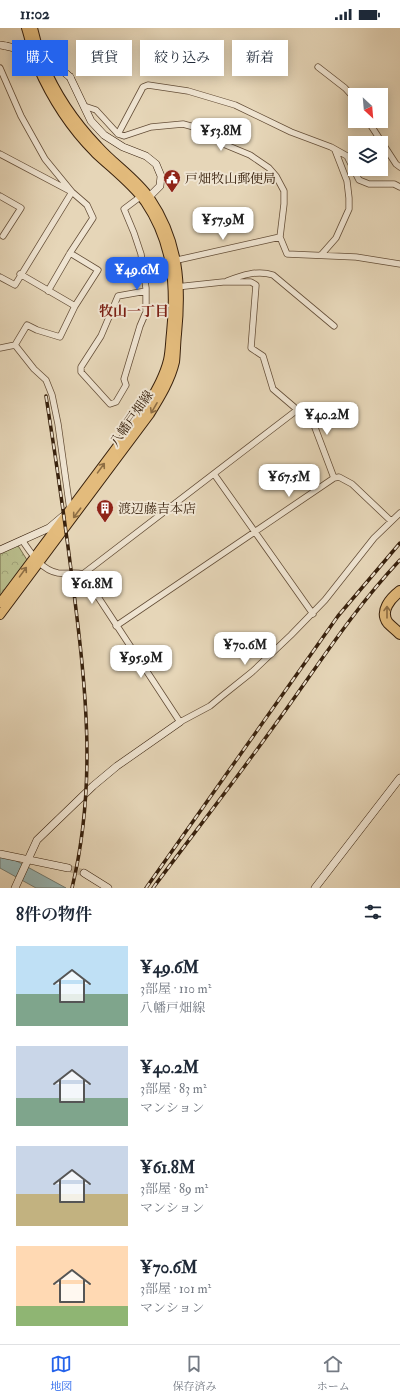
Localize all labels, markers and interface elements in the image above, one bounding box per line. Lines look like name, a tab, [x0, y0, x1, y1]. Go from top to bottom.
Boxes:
text: 11:02	[20, 5, 50, 24]
chip: 購入	[12, 40, 68, 76]
chip: 賃貸	[76, 40, 132, 76]
chip: 絞り込み	[140, 40, 224, 76]
chip: 新着	[232, 40, 288, 76]
north arrow	[348, 88, 388, 128]
map controls	[348, 88, 388, 176]
pin: ¥53.8M	[188, 118, 254, 152]
text: ¥53.8M	[200, 123, 242, 139]
button: layers	[348, 136, 388, 176]
public building icon: 戸畑牧山郵便局	[162, 168, 182, 193]
place label: 戸畑牧山郵便局	[185, 171, 276, 187]
pin: ¥57.9M	[190, 207, 256, 241]
text: ¥57.9M	[202, 212, 244, 228]
pin: ¥49.6M	[104, 257, 170, 291]
text: ¥49.6M	[114, 262, 160, 278]
district label: 牧山一丁目	[99, 303, 169, 320]
street label: 八幡戸畑線	[107, 387, 157, 450]
one-way arrow	[149, 402, 157, 414]
pin: ¥40.2M	[294, 402, 360, 436]
text: ¥40.2M	[304, 407, 350, 423]
one-way arrow	[97, 463, 106, 474]
pin: ¥67.5M	[256, 464, 322, 498]
text: ¥67.5M	[268, 469, 310, 485]
building icon: 渡辺藤吉本店	[95, 498, 115, 523]
place label: 渡辺藤吉本店	[118, 501, 196, 517]
one-way arrow	[73, 507, 81, 518]
one-way arrow	[19, 566, 27, 577]
pin: ¥61.8M	[59, 571, 125, 605]
text: ¥61.8M	[71, 576, 113, 592]
one-way arrow	[383, 606, 391, 619]
pin: ¥70.6M	[212, 632, 278, 666]
text: ¥70.6M	[223, 637, 267, 653]
pin: ¥95.9M	[108, 645, 174, 679]
text: ¥95.9M	[119, 650, 163, 666]
icon: filters	[362, 901, 384, 923]
text: 8件の物件	[16, 904, 92, 925]
text: ¥49.6M	[140, 957, 199, 978]
icon: home	[48, 962, 96, 1010]
text: 3部屋 · 110 m²	[140, 981, 211, 997]
text: 八幡戸畑線	[140, 1000, 205, 1016]
text: ¥40.2M	[140, 1057, 199, 1078]
icon: home	[48, 1062, 96, 1110]
text: 3部屋 · 83 m²	[140, 1081, 207, 1097]
text: マンション	[140, 1100, 204, 1116]
text: ¥61.8M	[140, 1157, 195, 1178]
icon: home	[48, 1162, 96, 1210]
text: 3部屋 · 89 m²	[140, 1181, 208, 1197]
text: マンション	[140, 1200, 204, 1216]
text: ¥70.6M	[140, 1257, 198, 1278]
icon: home	[48, 1262, 96, 1310]
text: 3部屋 · 101 m²	[140, 1281, 211, 1297]
text: マンション	[140, 1300, 204, 1316]
tab: 地図	[50, 1353, 72, 1393]
tab: 保存済み	[172, 1353, 216, 1393]
tab: ホーム	[317, 1353, 350, 1393]

